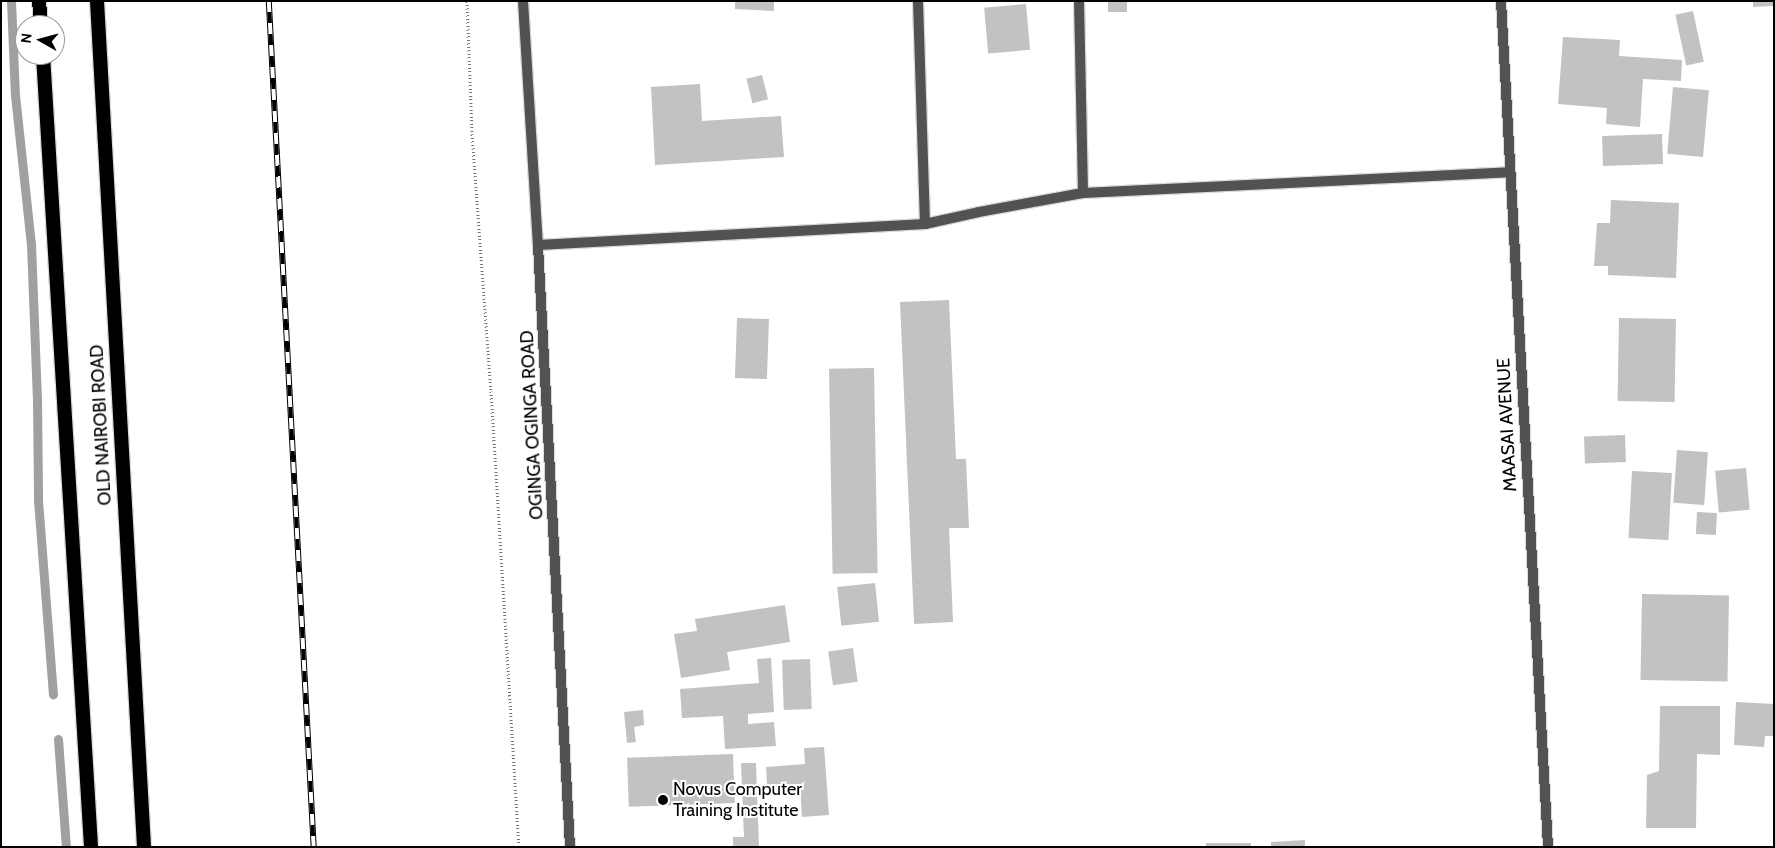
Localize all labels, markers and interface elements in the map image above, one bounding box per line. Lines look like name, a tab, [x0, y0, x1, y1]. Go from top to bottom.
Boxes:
north arrow	[15, 15, 65, 65]
text: N	[17, 32, 36, 44]
street label: OGINGA OGINGA ROAD	[516, 330, 548, 520]
street label: OLD NAIROBI ROAD	[86, 344, 116, 506]
street label: MAASAI AVENUE	[1493, 358, 1521, 492]
place label: Novus Computer Training Institute	[673, 779, 802, 822]
marker: Novus Computer Training Institute	[657, 794, 669, 806]

